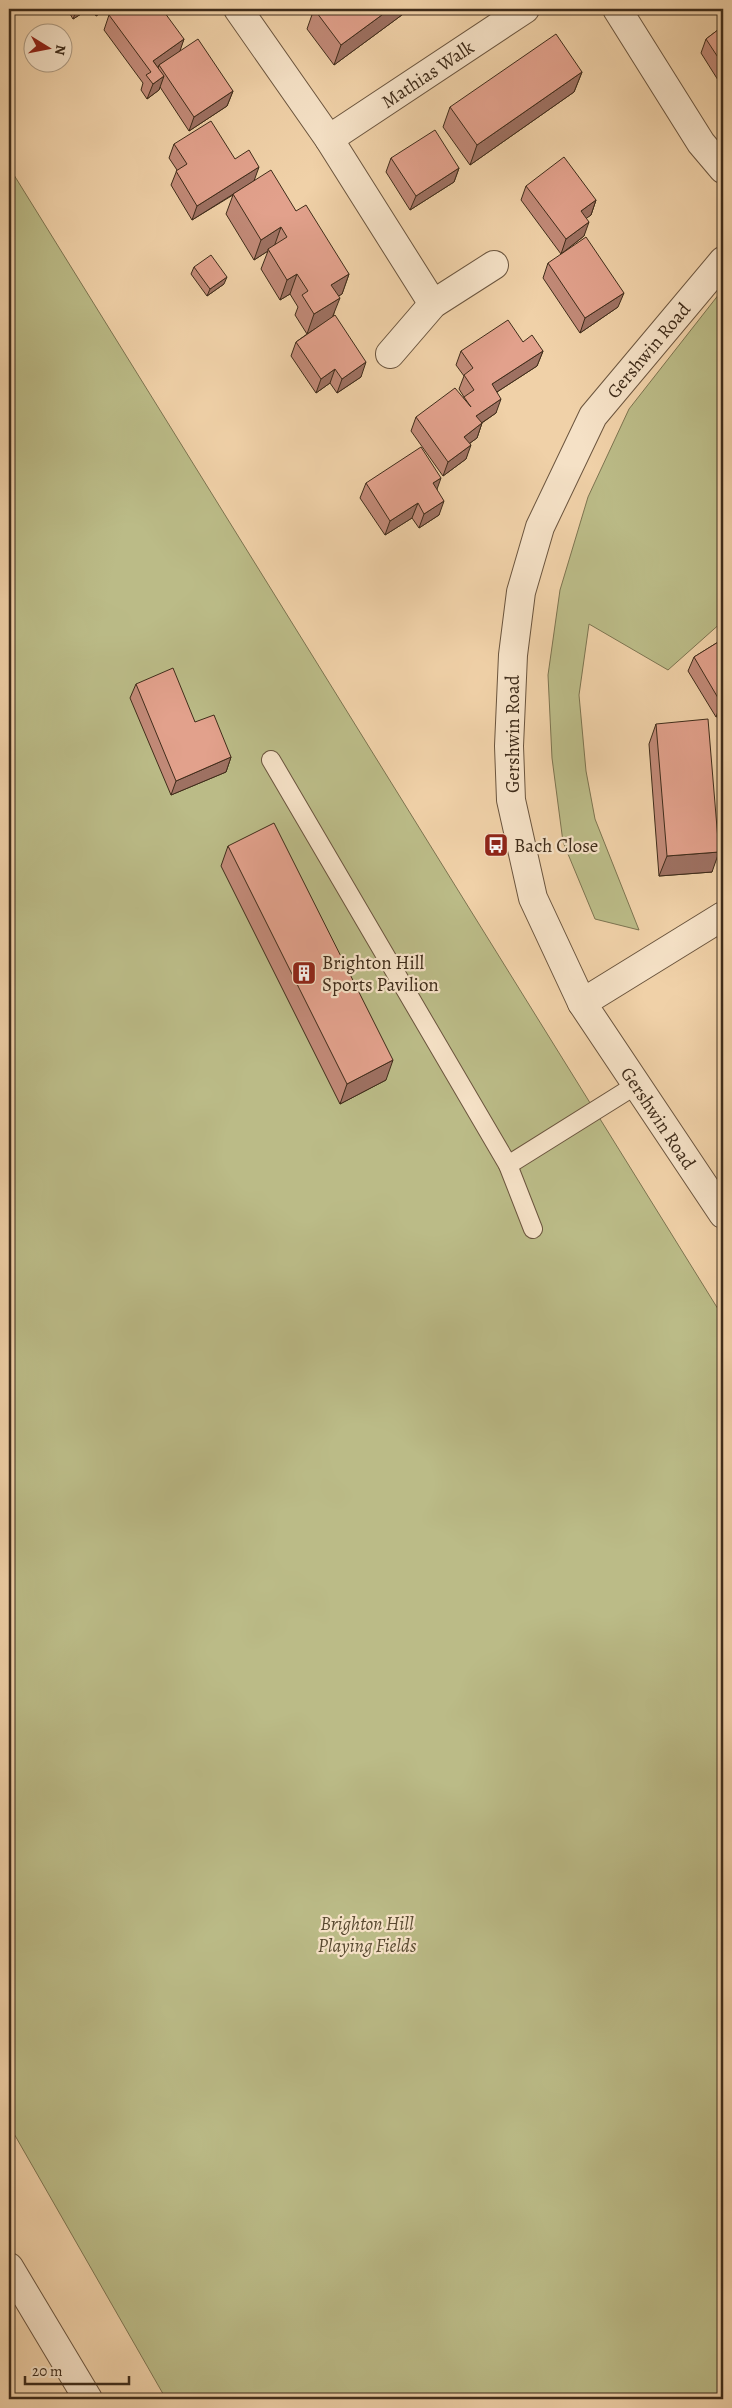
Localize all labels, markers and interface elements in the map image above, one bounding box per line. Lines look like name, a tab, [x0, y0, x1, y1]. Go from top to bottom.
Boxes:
north arrow	[22, 22, 72, 72]
street label: Mathias Walk	[377, 34, 480, 115]
text: N	[50, 43, 71, 57]
street label: Gershwin Road	[601, 296, 697, 404]
street label: Gershwin Road	[500, 674, 526, 793]
bus stop icon: Bach Close	[483, 832, 509, 858]
place label: Bach Close	[514, 833, 598, 859]
place label: Brighton Hill Sports Pavilion	[322, 950, 439, 998]
building icon: Brighton Hill Sports Pavilion	[291, 960, 317, 986]
street label: Gershwin Road	[614, 1062, 702, 1175]
park label: Brighton Hill Playing Fields	[318, 1911, 417, 1959]
scale bar	[25, 2353, 129, 2385]
text: 20 m	[32, 2361, 63, 2381]

